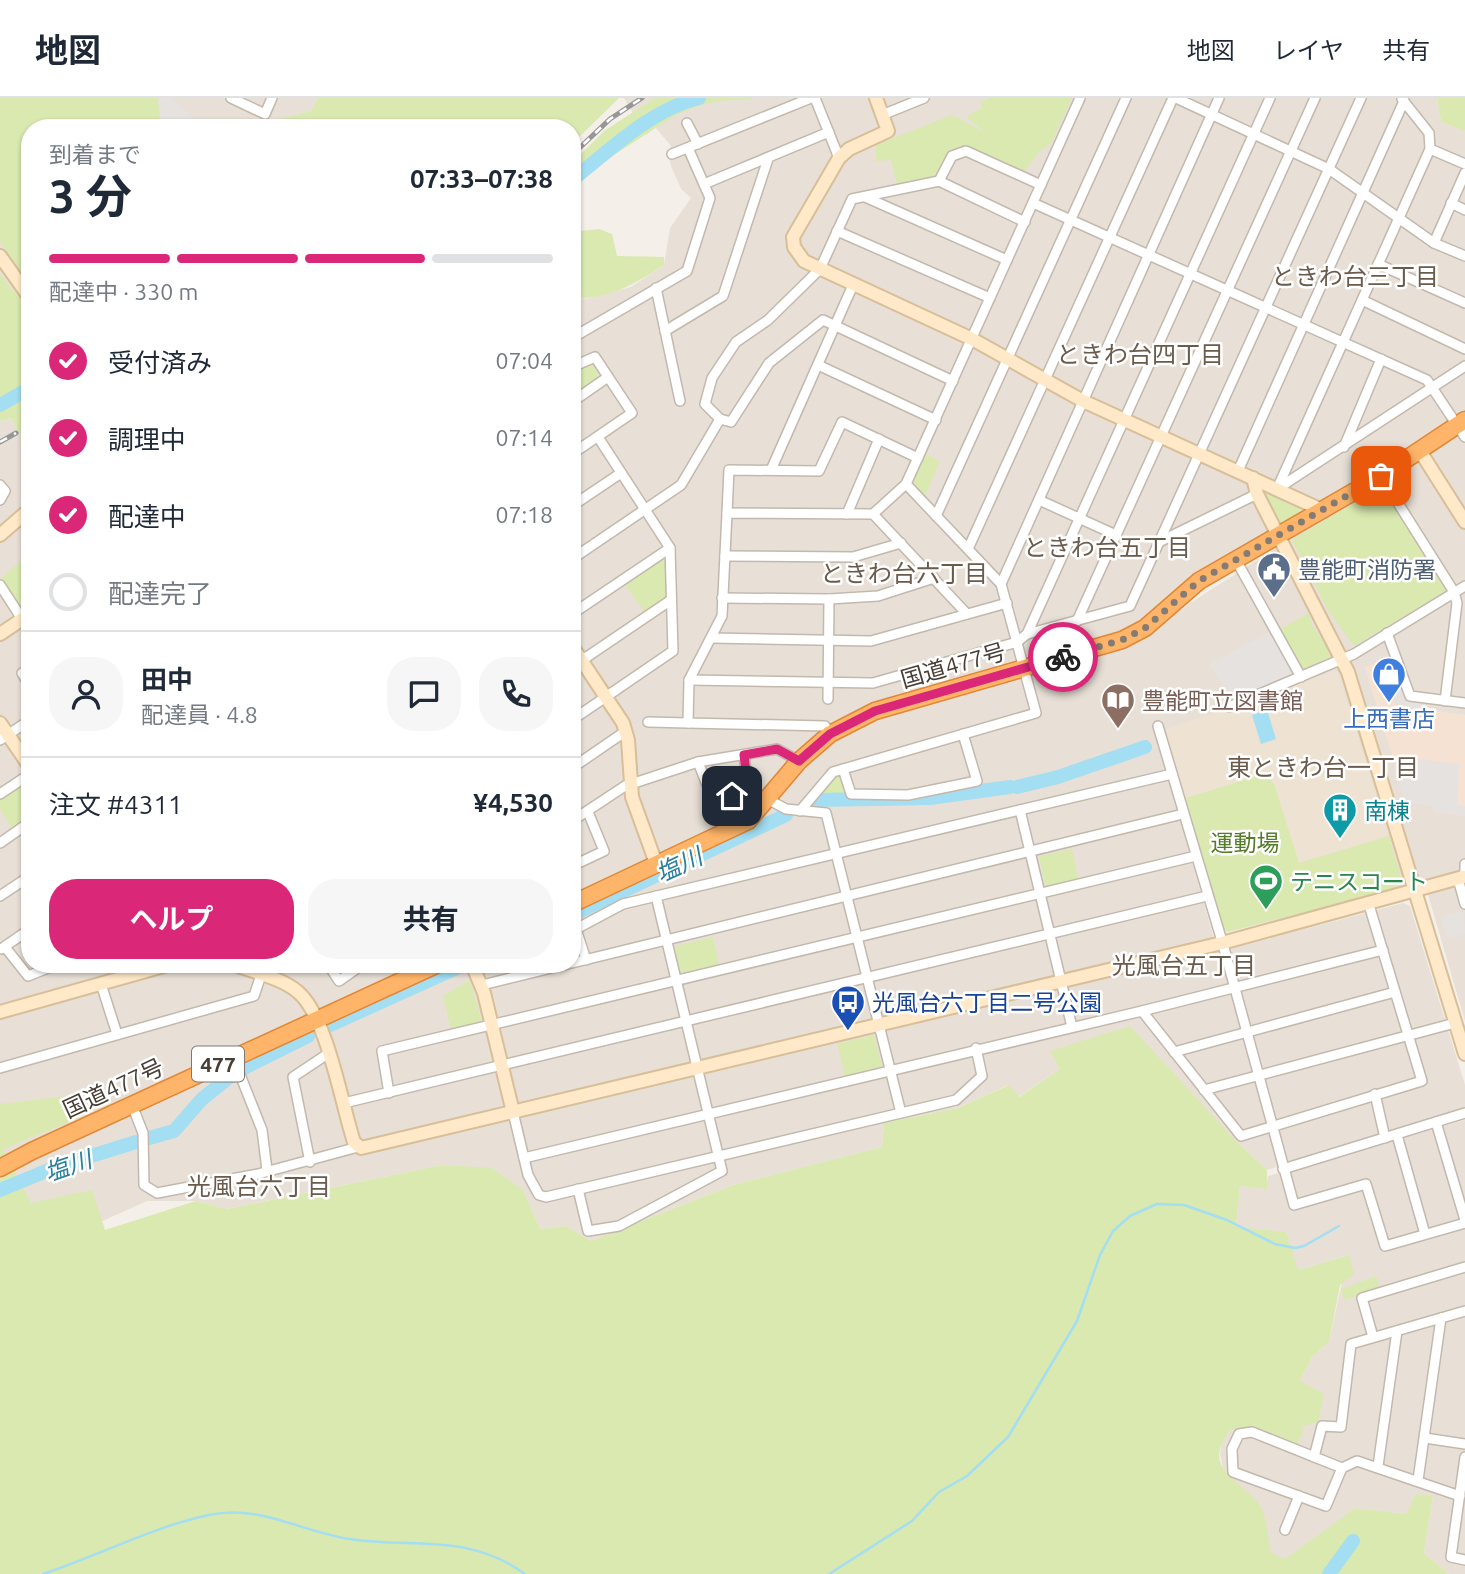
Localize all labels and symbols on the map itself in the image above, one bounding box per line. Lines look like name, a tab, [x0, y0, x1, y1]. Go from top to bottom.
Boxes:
district label: ときわ台三丁目	[1271, 263, 1439, 290]
district label: ときわ台四丁目	[1056, 341, 1224, 368]
pin	[1351, 446, 1411, 506]
district label: ときわ台五丁目	[1023, 534, 1191, 561]
public building icon: 豊能町消防署	[1255, 550, 1293, 599]
place label: 豊能町消防署	[1298, 557, 1436, 582]
district label: ときわ台六丁目	[820, 560, 988, 587]
courier	[1028, 622, 1098, 692]
street label: 国道477号	[898, 638, 1008, 692]
shop icon: 上西書店	[1370, 655, 1408, 704]
library icon: 豊能町立図書館	[1099, 681, 1137, 730]
place label: 豊能町立図書館	[1142, 688, 1303, 713]
place label: 上西書店	[1343, 706, 1435, 731]
district label: 東ときわ台一丁目	[1227, 754, 1419, 781]
pin	[702, 766, 762, 826]
building icon: 南棟	[1321, 791, 1359, 840]
place label: 南棟	[1364, 798, 1410, 823]
park label: 運動場	[1211, 830, 1280, 855]
water label: 塩川	[652, 841, 709, 887]
sports icon: テニスコート	[1247, 862, 1285, 911]
place label: テニスコート	[1290, 869, 1428, 894]
district label: 光風台五丁目	[1112, 952, 1256, 979]
bus stop icon: 光風台六丁目二号公園	[829, 983, 867, 1032]
place label: 光風台六丁目二号公園	[872, 990, 1102, 1015]
road number: 477	[192, 1046, 244, 1082]
street label: 国道477号	[59, 1054, 167, 1122]
water label: 塩川	[41, 1144, 98, 1187]
district label: 光風台六丁目	[187, 1173, 331, 1200]

